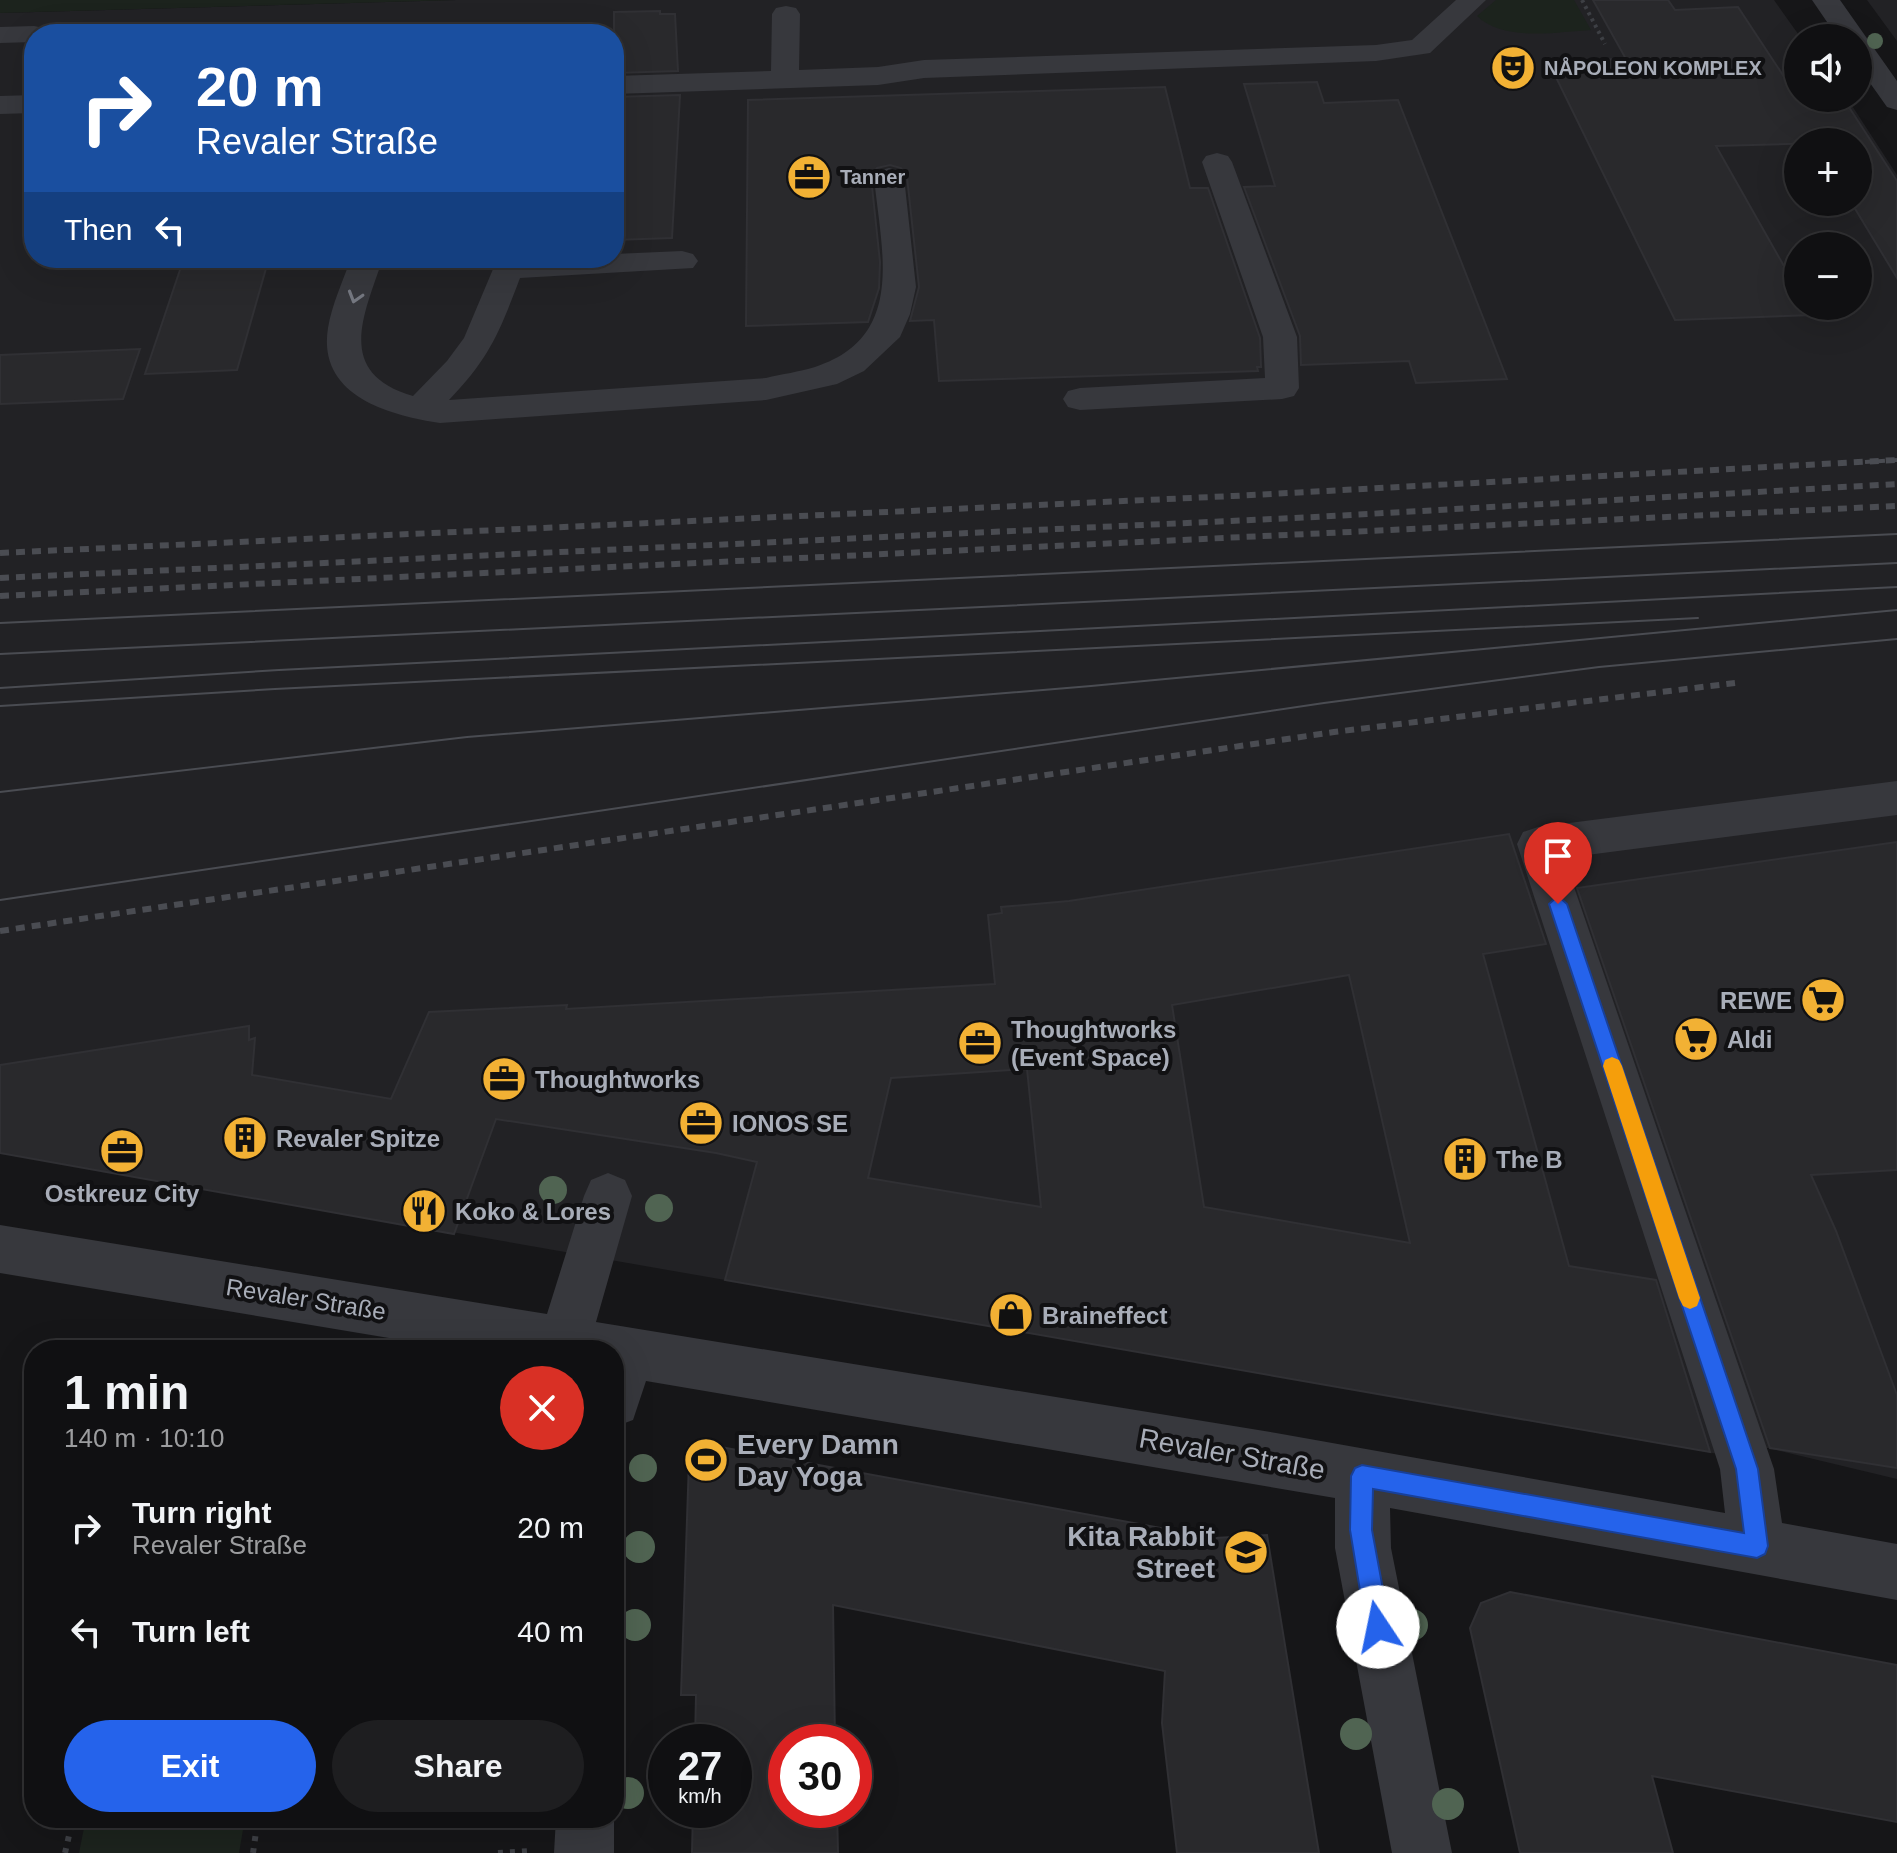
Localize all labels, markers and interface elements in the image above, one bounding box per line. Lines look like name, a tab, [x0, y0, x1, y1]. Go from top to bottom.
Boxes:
map controls	[1784, 24, 1872, 320]
button: sound	[1784, 24, 1872, 112]
theatre icon: NÅPOLEON KOMPLEX	[1489, 44, 1537, 92]
text: 20 m	[196, 55, 324, 118]
icon: right	[64, 56, 168, 160]
place label: NÅPOLEON KOMPLEX	[1544, 56, 1762, 79]
text: Revaler Straße	[196, 121, 438, 162]
button: +	[1784, 128, 1872, 216]
office icon: Tanner	[785, 153, 833, 201]
place label: Tanner	[840, 166, 905, 188]
icon: left	[148, 208, 192, 252]
text: Then	[64, 213, 132, 246]
button: −	[1784, 232, 1872, 320]
one-way arrow	[348, 289, 364, 303]
pin	[1524, 822, 1592, 904]
icon: arrive	[1536, 834, 1580, 878]
supermarket icon: REWE	[1799, 976, 1847, 1024]
place label: REWE	[1720, 987, 1792, 1014]
supermarket icon: Aldi	[1672, 1015, 1720, 1063]
place label: Thoughtworks (Event Space)	[1011, 1016, 1176, 1071]
office icon: Thoughtworks (Event Space)	[956, 1019, 1004, 1067]
place label: Aldi	[1727, 1026, 1772, 1053]
office icon: Thoughtworks	[480, 1055, 528, 1103]
place label: Thoughtworks	[535, 1066, 700, 1093]
office icon: IONOS SE	[677, 1099, 725, 1147]
place label: IONOS SE	[732, 1110, 848, 1137]
building icon: Revaler Spitze	[221, 1114, 269, 1162]
place label: Revaler Spitze	[276, 1125, 440, 1152]
office icon: Ostkreuz City	[98, 1127, 146, 1175]
building icon: The B	[1441, 1135, 1489, 1183]
place label: The B	[1496, 1146, 1563, 1173]
place label: Ostkreuz City	[45, 1180, 200, 1207]
restaurant icon: Koko & Lores	[400, 1187, 448, 1235]
place label: Koko & Lores	[455, 1198, 611, 1225]
street label: Revaler Straße	[224, 1273, 388, 1325]
shop icon: Braineffect	[987, 1291, 1035, 1339]
place label: Braineffect	[1042, 1302, 1167, 1329]
text: 1 min	[64, 1366, 189, 1419]
button: close	[500, 1366, 584, 1450]
street label: Revaler Straße	[1137, 1422, 1327, 1486]
text: 140 m · 10:10	[64, 1423, 224, 1453]
place label: Every Damn Day Yoga	[737, 1429, 899, 1492]
sports icon: Every Damn Day Yoga	[682, 1436, 730, 1484]
text: Turn right	[132, 1496, 271, 1529]
icon: right	[64, 1506, 108, 1550]
text: 20 m	[517, 1511, 584, 1544]
place label: Kita Rabbit Street	[1067, 1521, 1215, 1584]
school or university icon: Kita Rabbit Street	[1222, 1528, 1270, 1576]
text: Revaler Straße	[132, 1530, 307, 1560]
position arrow	[1336, 1585, 1420, 1669]
icon: left	[64, 1610, 108, 1654]
text: Turn left	[132, 1615, 250, 1648]
text: 40 m	[517, 1615, 584, 1648]
button: Exit	[64, 1720, 316, 1812]
button: Share	[332, 1720, 584, 1812]
speed limit sign: 30	[768, 1724, 872, 1828]
text: 27	[678, 1744, 722, 1788]
text: km/h	[678, 1785, 722, 1807]

